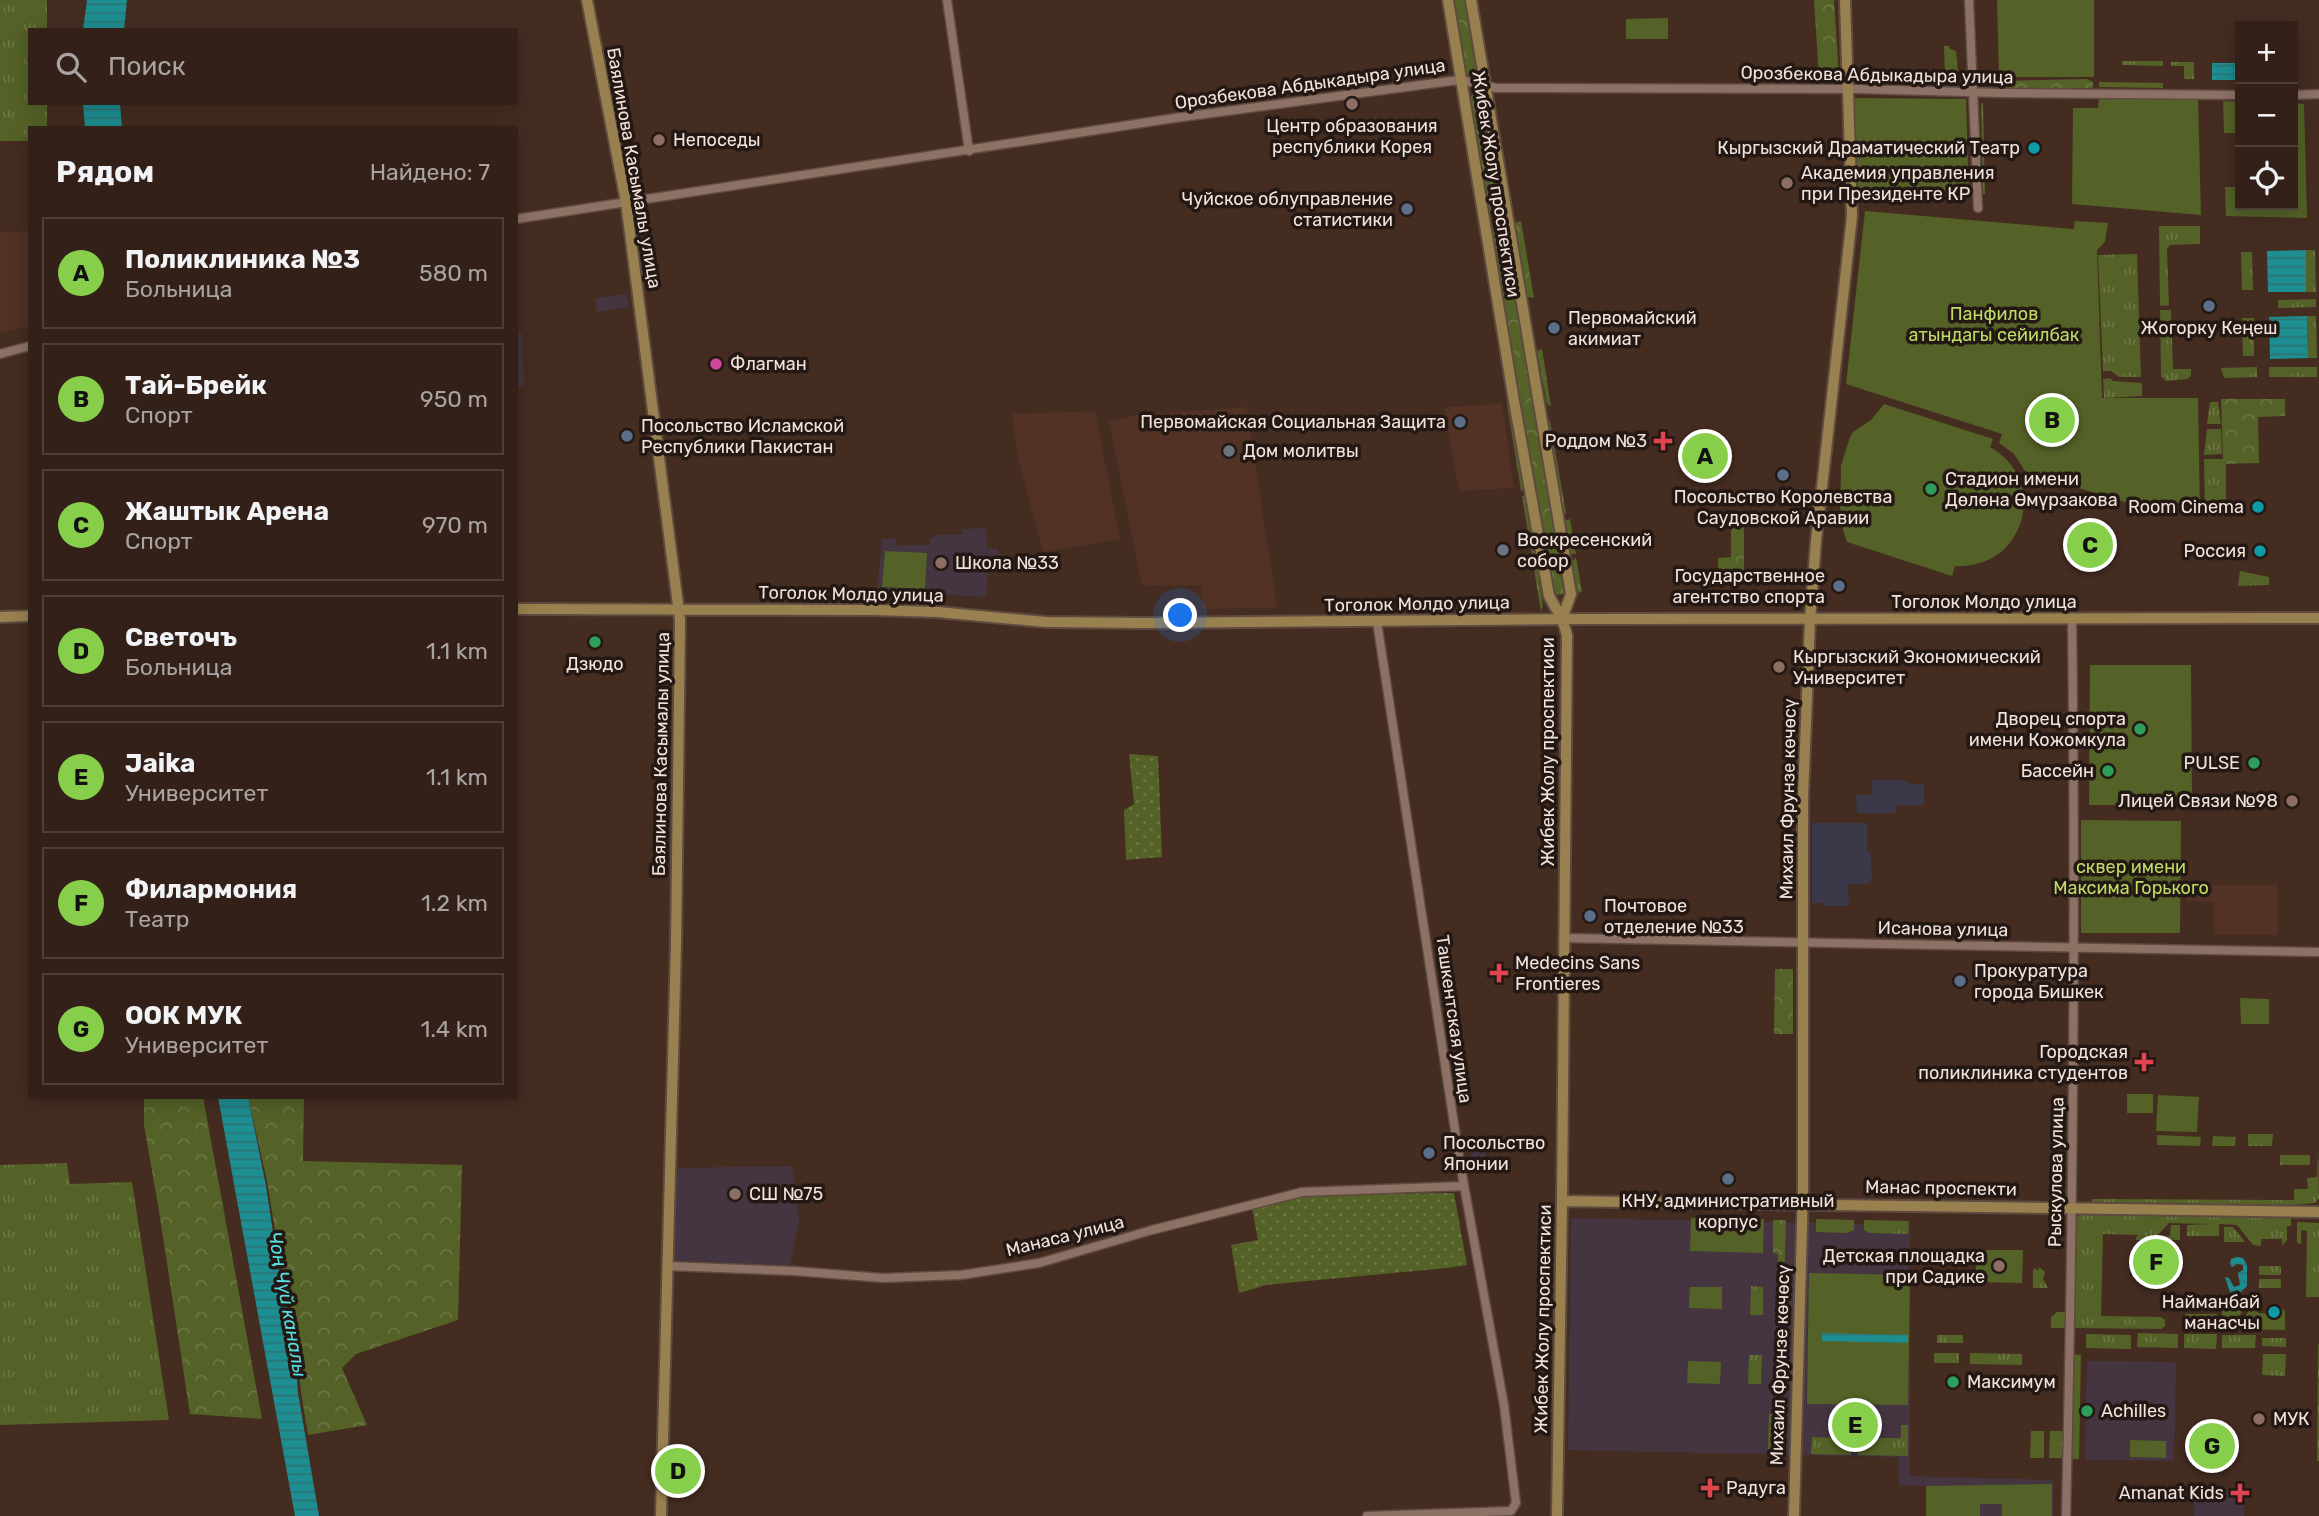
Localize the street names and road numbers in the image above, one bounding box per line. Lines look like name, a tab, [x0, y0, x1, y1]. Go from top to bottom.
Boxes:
street label: Баялинова Касымалы улица	[602, 46, 666, 290]
street label: Орозбекова Абдыкадыра улица	[1173, 54, 1447, 114]
street label: Орозбекова Абдыкадыра улица	[1740, 62, 2014, 88]
street label: Жибек Жолу проспектиси	[1467, 69, 1525, 299]
street label: Тоголок Молдо улица	[758, 581, 944, 607]
street label: Тоголок Молдо улица	[1324, 591, 1510, 617]
street label: Тоголок Молдо улица	[1891, 591, 2077, 613]
street label: Баялинова Касымалы улица	[648, 632, 674, 876]
street label: Жибек Жолу проспектиси	[1537, 637, 1559, 867]
street label: Михаил Фрунзе көчөсү	[1775, 698, 1801, 900]
street label: Исанова улица	[1877, 917, 2009, 941]
street label: Ташкентская улица	[1431, 934, 1477, 1104]
street label: Рыскулова улица	[2044, 1097, 2068, 1247]
street label: Манас проспекти	[1865, 1176, 2017, 1200]
street label: Жибек Жолу проспектиси	[1530, 1204, 1556, 1434]
street label: Манаса улица	[1004, 1211, 1126, 1261]
street label: Михаил Фрунзе көчөсү	[1766, 1264, 1795, 1466]

